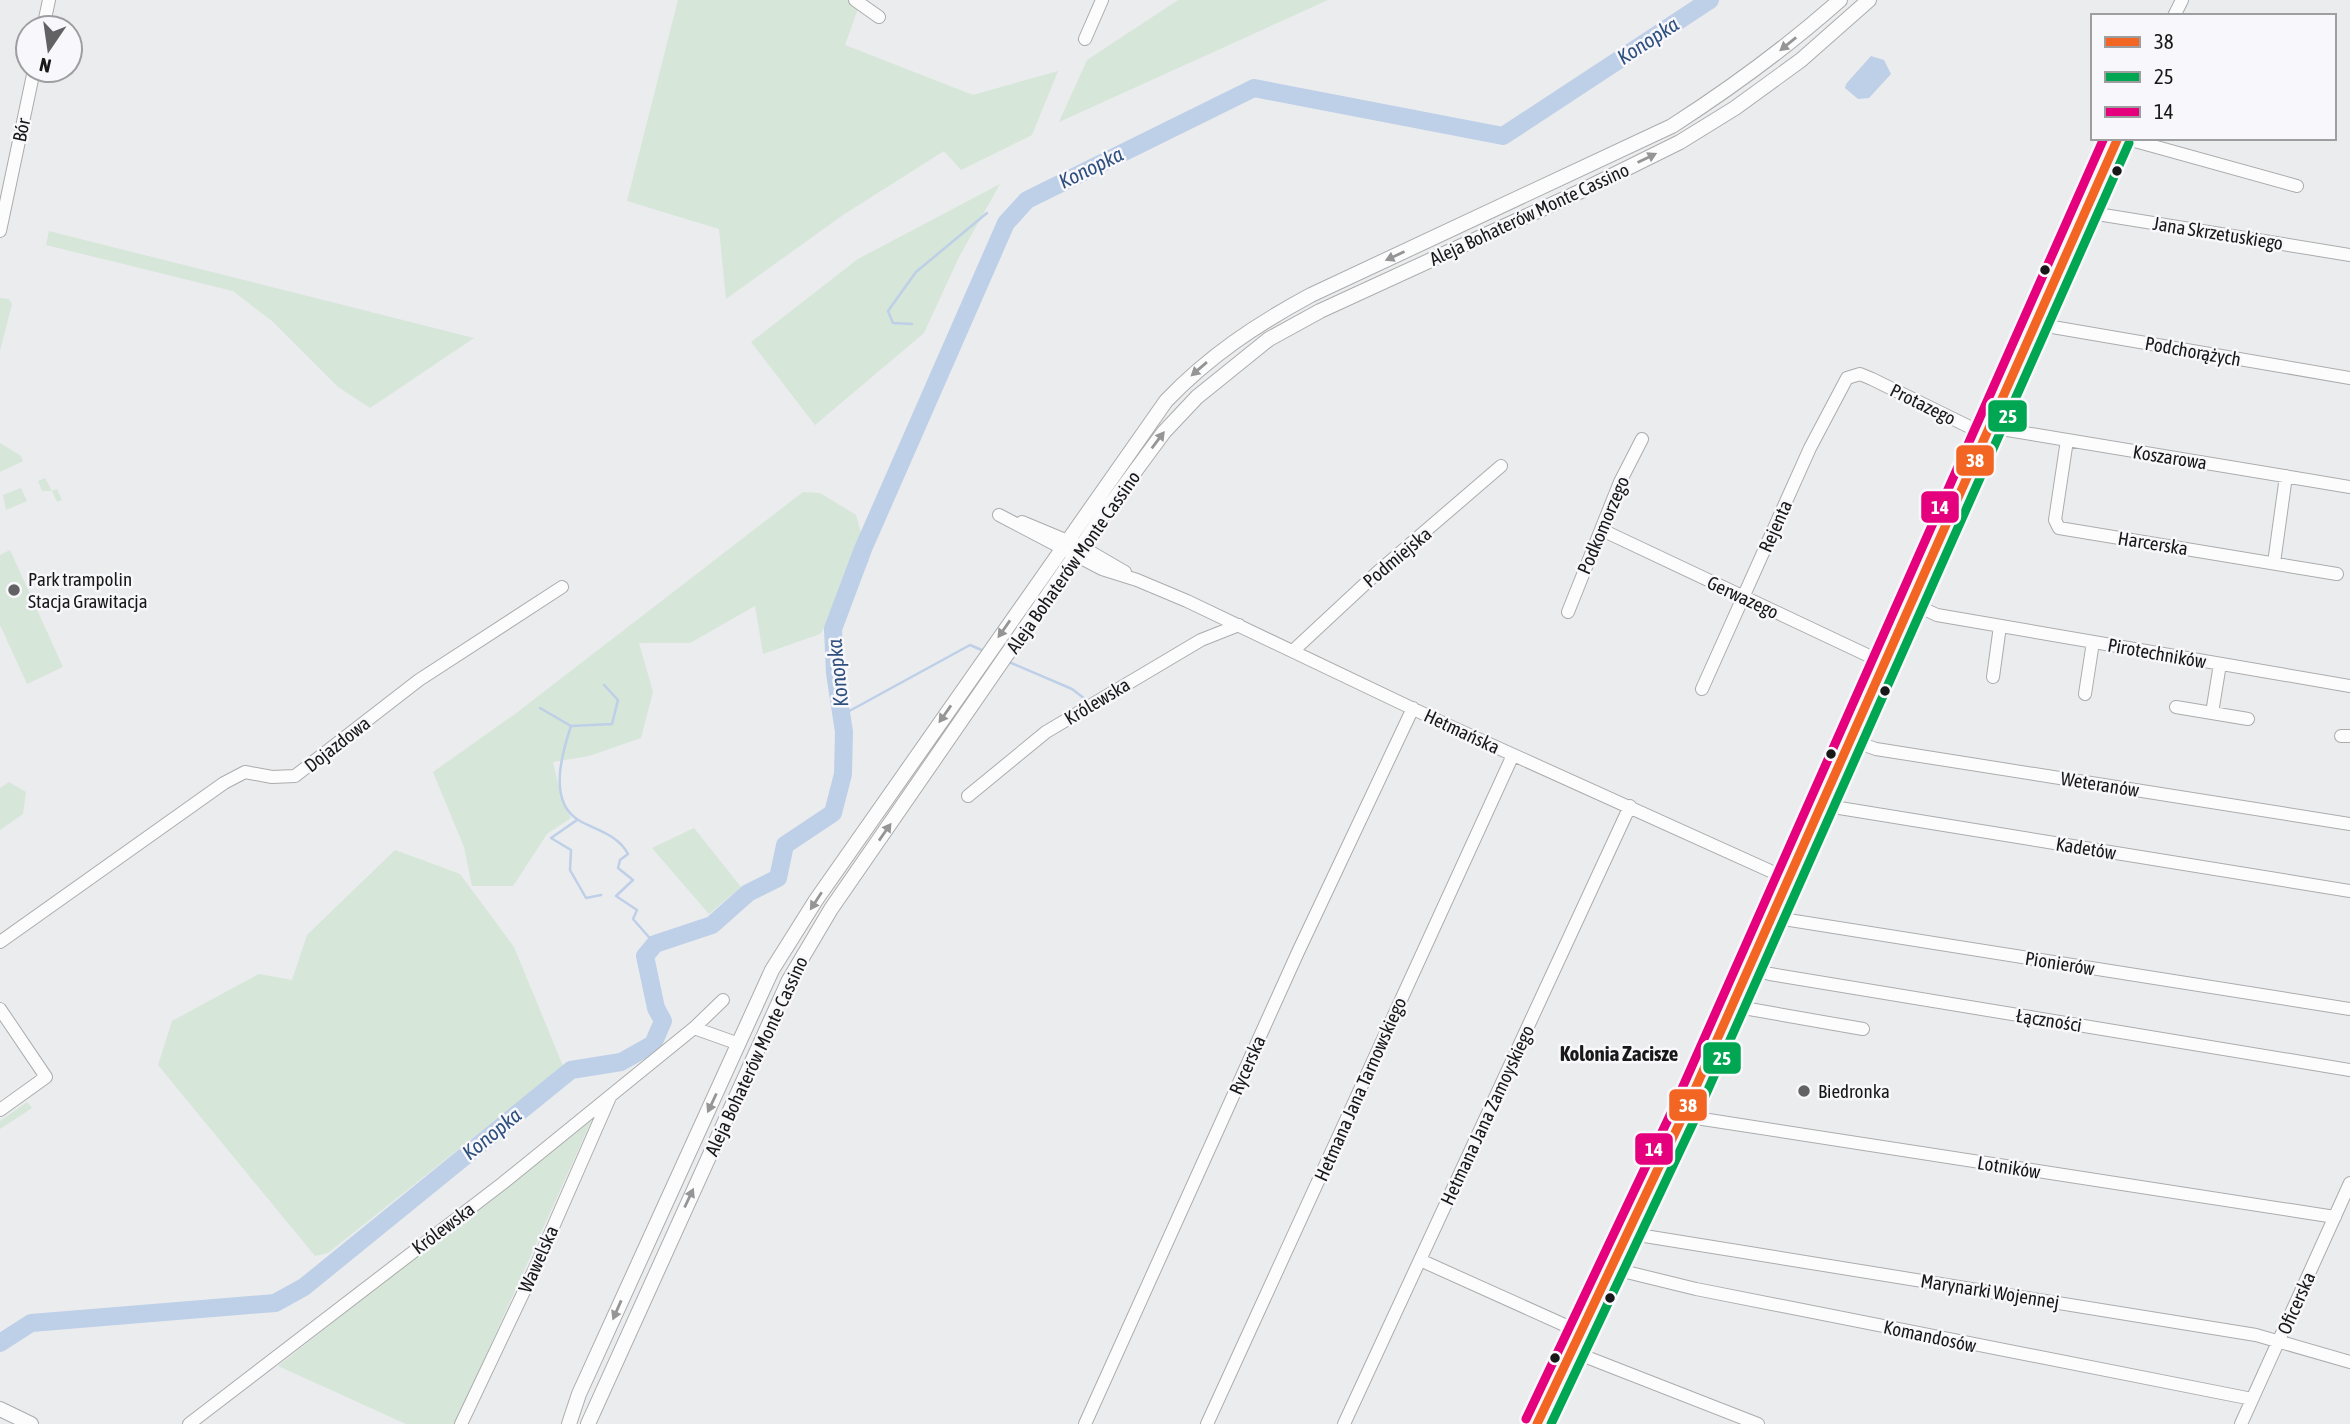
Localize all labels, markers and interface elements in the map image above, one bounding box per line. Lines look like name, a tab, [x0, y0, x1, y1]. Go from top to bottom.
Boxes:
water label: Konopka	[1612, 11, 1683, 69]
north arrow	[14, 14, 84, 84]
legend	[2091, 14, 2336, 140]
text: 38	[2154, 29, 2174, 53]
one-way arrow	[1780, 37, 1798, 52]
text: N	[37, 54, 53, 78]
text: 25	[2154, 64, 2174, 88]
text: 14	[2154, 99, 2174, 123]
street label: Bór	[8, 116, 34, 144]
water label: Konopka	[1055, 141, 1127, 193]
one-way arrow	[1637, 152, 1657, 163]
street label: Aleja Bohaterów Monte Cassino	[1426, 158, 1632, 270]
unlabelled marker	[2110, 164, 2124, 178]
street label: Jana Skrzetuskiego	[2151, 212, 2285, 254]
one-way arrow	[1385, 250, 1405, 262]
unlabelled marker	[2038, 263, 2052, 277]
street label: Podchorążych	[2143, 332, 2243, 370]
one-way arrow	[1190, 361, 1208, 377]
street label: Protazego	[1887, 379, 1959, 429]
line badge: 25	[1987, 399, 2028, 433]
text: 25	[1999, 405, 2017, 427]
one-way arrow	[1151, 432, 1166, 450]
street label: Koszarowa	[2131, 440, 2209, 474]
line badge: 38	[1955, 444, 1995, 477]
text: 38	[1966, 449, 1984, 471]
street label: Aleja Bohaterów Monte Cassino	[1002, 467, 1144, 657]
street label: Podkomorzego	[1573, 473, 1634, 577]
line badge: 14	[1920, 490, 1960, 524]
text: 14	[1931, 496, 1949, 518]
street label: Rejenta	[1754, 497, 1796, 555]
street label: Podmiejska	[1359, 522, 1435, 592]
street label: Harcerska	[2116, 527, 2190, 559]
place label: Park trampolin Stacja Grawitacja	[28, 568, 148, 612]
street label: Gerwazego	[1704, 571, 1782, 623]
marker: Park trampolin Stacja Grawitacja	[6, 582, 22, 598]
one-way arrow	[997, 620, 1011, 638]
street label: Pirotechników	[2106, 634, 2209, 673]
water label: Konopka	[821, 638, 853, 708]
street label: Królewska	[1060, 673, 1134, 729]
unlabelled marker	[1878, 684, 1892, 698]
street label: Hetmańska	[1421, 704, 1503, 758]
one-way arrow	[938, 705, 952, 723]
street label: Dojazdowa	[300, 712, 374, 776]
unlabelled marker	[1824, 747, 1838, 761]
street label: Weteranów	[2059, 767, 2141, 801]
one-way arrow	[878, 823, 892, 841]
street label: Kadetów	[2054, 832, 2118, 864]
one-way arrow	[809, 891, 822, 911]
street label: Pionierów	[2024, 947, 2097, 979]
street label: Aleja Bohaterów Monte Cassino	[700, 953, 812, 1159]
street label: Hetmana Jana Tarnowskiego	[1310, 994, 1411, 1184]
street label: Łączności	[2015, 1004, 2083, 1036]
street label: Hetmana Jana Zamoyskiego	[1436, 1022, 1538, 1208]
street label: Rycerska	[1224, 1032, 1270, 1098]
district label: Kolonia Zacisze	[1560, 1041, 1678, 1065]
line badge: 25	[1702, 1041, 1742, 1075]
text: 25	[1713, 1047, 1731, 1069]
place label: Biedronka	[1818, 1080, 1890, 1102]
marker: Biedronka	[1796, 1083, 1812, 1099]
line badge: 38	[1668, 1088, 1708, 1122]
one-way arrow	[706, 1092, 717, 1113]
text: 38	[1679, 1094, 1697, 1116]
water label: Konopka	[457, 1102, 526, 1164]
line badge: 14	[1634, 1132, 1674, 1166]
text: 14	[1645, 1138, 1663, 1160]
street label: Lotników	[1976, 1151, 2043, 1183]
one-way arrow	[683, 1188, 695, 1208]
street label: Królewska	[407, 1197, 479, 1259]
street label: Wawelska	[514, 1222, 562, 1296]
street label: Oficerska	[2273, 1268, 2319, 1338]
street label: Marynarki Wojennej	[1919, 1269, 2061, 1313]
unlabelled marker	[1603, 1291, 1617, 1305]
one-way arrow	[611, 1300, 623, 1320]
street label: Komandosów	[1882, 1315, 1979, 1357]
unlabelled marker	[1548, 1351, 1562, 1365]

